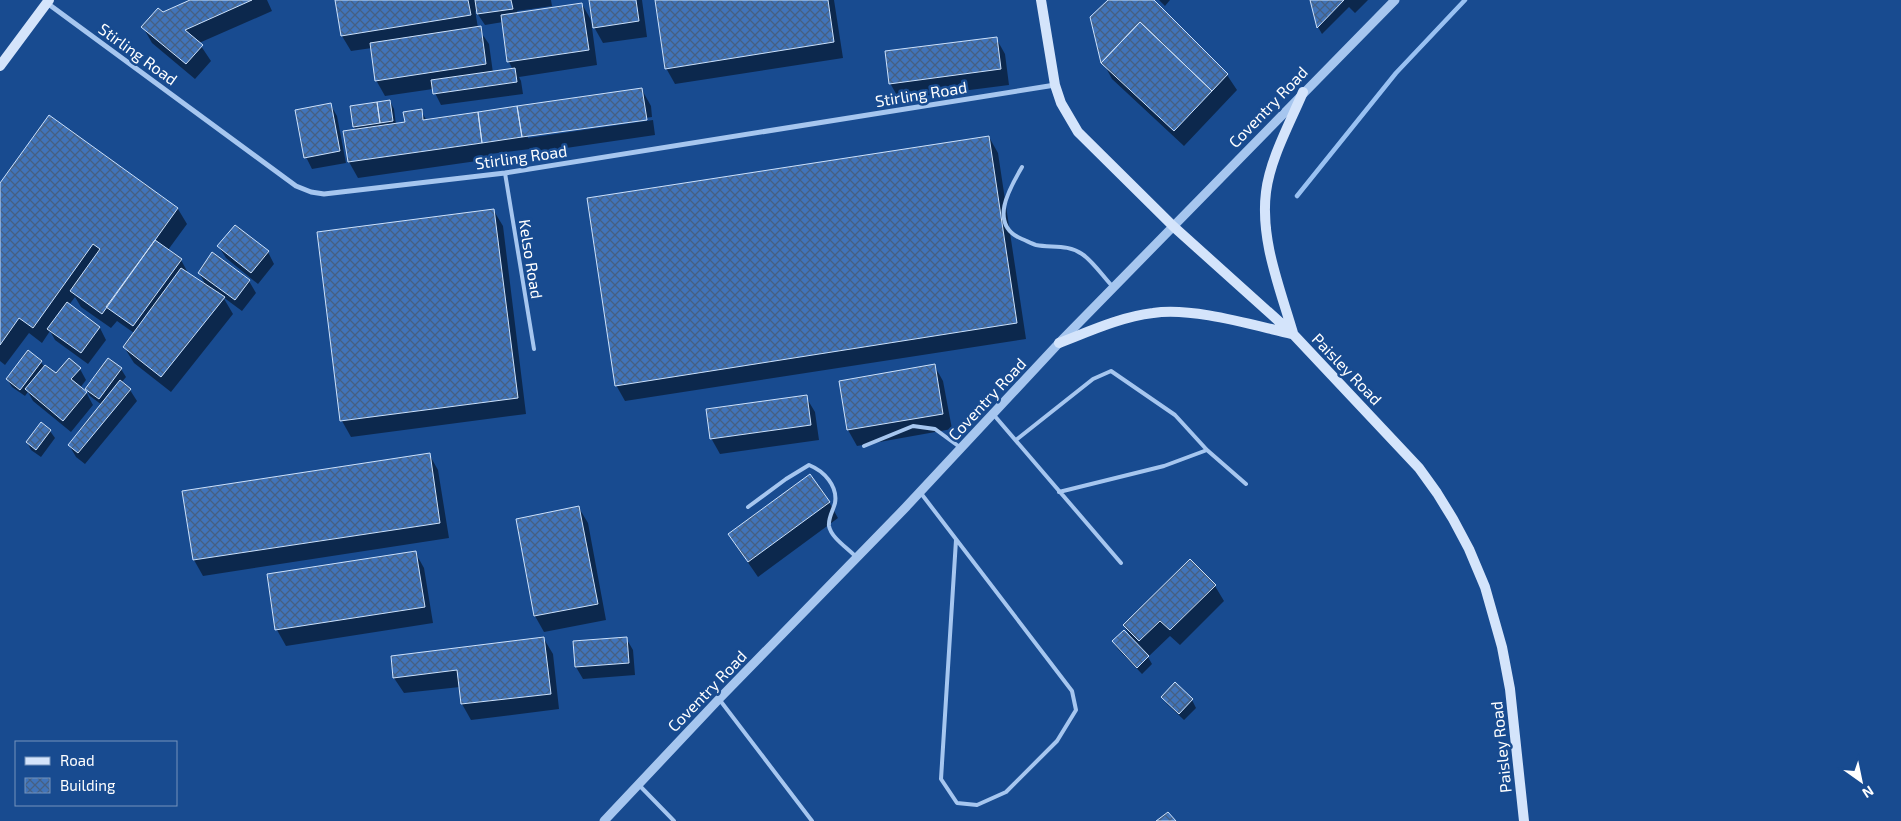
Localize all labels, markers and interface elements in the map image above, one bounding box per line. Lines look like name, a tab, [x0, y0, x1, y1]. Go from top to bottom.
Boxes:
street label: Stirling Road	[95, 19, 181, 89]
street label: Coventry Road	[1224, 62, 1311, 151]
street label: Stirling Road	[874, 77, 968, 110]
street label: Stirling Road	[474, 141, 568, 172]
street label: Kelso Road	[516, 218, 547, 300]
street label: Paisley Road	[1309, 329, 1386, 408]
street label: Coventry Road	[944, 354, 1030, 444]
street label: Coventry Road	[663, 646, 750, 735]
street label: Paisley Road	[1486, 700, 1515, 794]
legend	[15, 741, 178, 806]
text: Road	[60, 751, 95, 769]
north arrow	[1836, 756, 1886, 806]
text: Building	[60, 776, 116, 794]
text: N	[1859, 782, 1877, 802]

